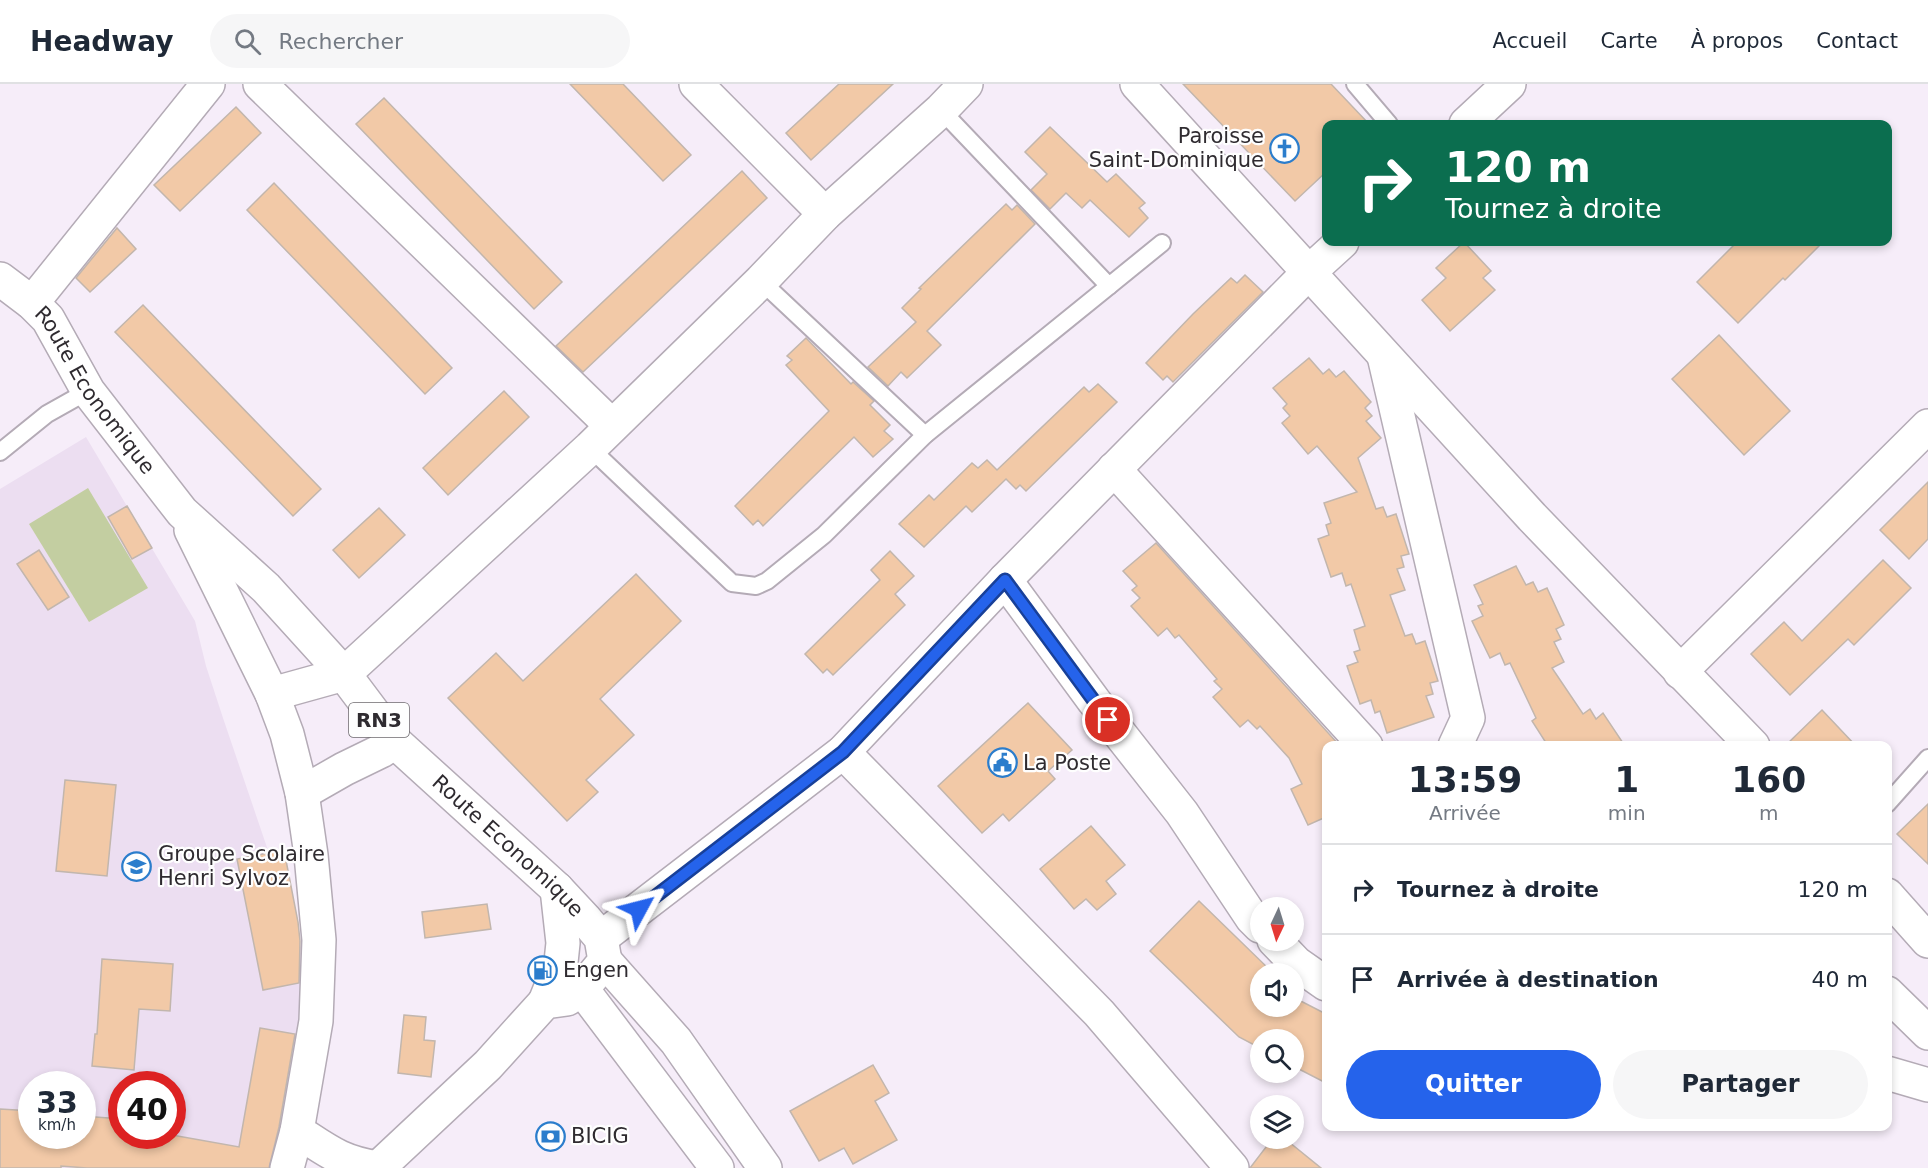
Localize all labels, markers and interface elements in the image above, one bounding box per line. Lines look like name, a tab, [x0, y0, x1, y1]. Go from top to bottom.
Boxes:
search box	[210, 14, 630, 68]
text: Headway	[30, 25, 174, 58]
icon: search	[231, 25, 264, 58]
text: Rechercher	[279, 29, 403, 54]
text: Accueil	[1492, 29, 1567, 53]
text: Carte	[1600, 29, 1658, 53]
text: À propos	[1691, 29, 1783, 53]
text: Contact	[1816, 29, 1898, 53]
place label: Paroisse Saint-Dominique	[1089, 124, 1264, 172]
church icon: Paroisse Saint-Dominique	[1269, 132, 1301, 164]
text: 120 m	[1445, 143, 1591, 192]
icon: right	[1346, 144, 1424, 222]
text: Tournez à droite	[1445, 193, 1662, 224]
street label: Route Economique	[30, 301, 160, 479]
pin	[1082, 694, 1133, 745]
road number: RN3	[349, 703, 409, 737]
icon: arrive	[1091, 703, 1124, 736]
public building icon: La Poste	[986, 747, 1018, 779]
place label: La Poste	[1023, 751, 1111, 775]
text: 13:59	[1408, 759, 1522, 800]
text: 1	[1614, 759, 1639, 800]
text: 160	[1731, 759, 1806, 800]
street label: Route Economique	[427, 770, 589, 922]
text: Arrivée	[1429, 801, 1501, 825]
text: min	[1608, 801, 1646, 825]
text: m	[1759, 801, 1779, 825]
place label: Groupe Scolaire Henri Sylvoz	[158, 842, 325, 890]
school or university icon: Groupe Scolaire Henri Sylvoz	[121, 850, 153, 882]
icon: right	[1346, 873, 1379, 906]
position arrow	[607, 877, 671, 941]
text: Tournez à droite	[1397, 877, 1599, 902]
text: 120 m	[1798, 877, 1868, 902]
north arrow	[1250, 897, 1304, 951]
map controls	[1250, 897, 1304, 1149]
fuel station icon: Engen	[526, 954, 558, 986]
place label: Engen	[563, 958, 629, 982]
button: sound	[1250, 963, 1304, 1017]
icon: arrive	[1346, 963, 1379, 996]
text: Arrivée à destination	[1397, 967, 1659, 992]
text: 40 m	[1812, 967, 1868, 992]
button: search	[1250, 1029, 1304, 1083]
button: Quitter	[1346, 1050, 1601, 1119]
button: Partager	[1613, 1050, 1868, 1119]
speed limit sign: 40	[108, 1071, 186, 1149]
text: 33	[36, 1085, 78, 1120]
button: layers	[1250, 1095, 1304, 1149]
text: km/h	[38, 1116, 76, 1134]
bank icon: BICIG	[534, 1120, 566, 1152]
place label: BICIG	[571, 1124, 629, 1148]

